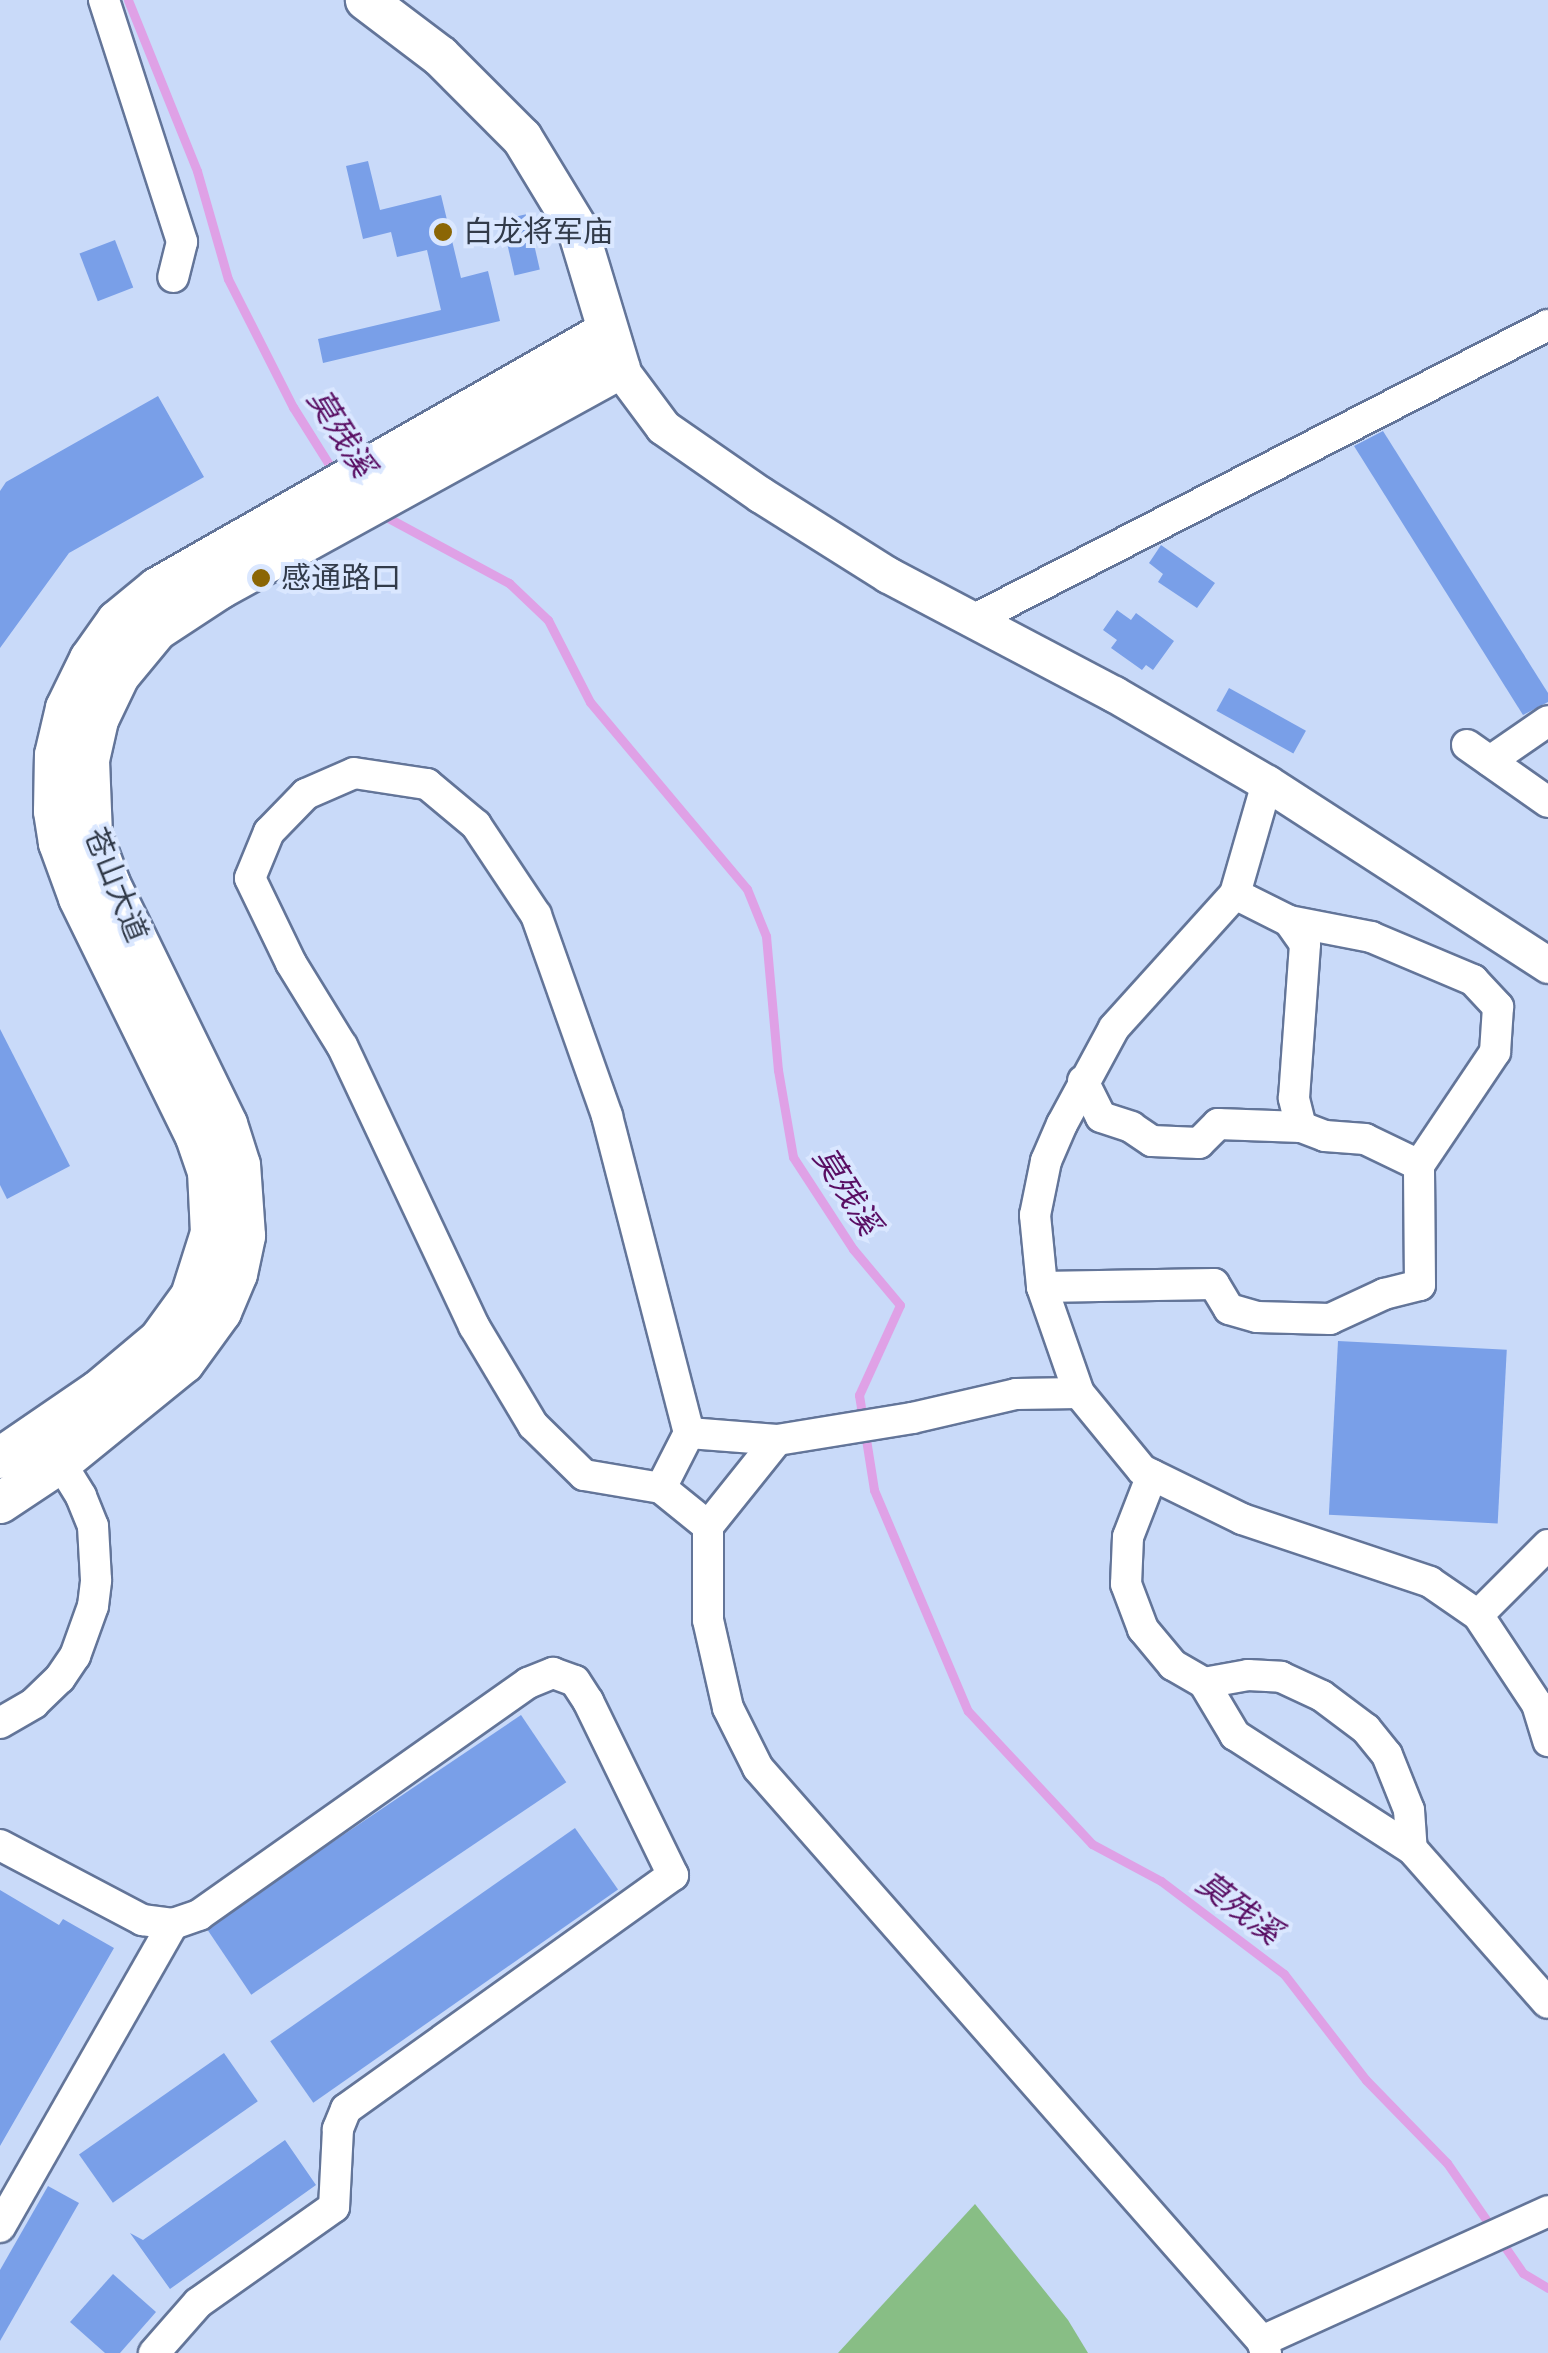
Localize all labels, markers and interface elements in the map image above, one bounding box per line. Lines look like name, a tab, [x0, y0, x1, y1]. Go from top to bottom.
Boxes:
place label: 白龙将军庙	[463, 214, 613, 250]
marker: 白龙将军庙	[432, 221, 454, 243]
water label: 莫残溪	[299, 382, 383, 484]
place label: 感通路口	[281, 560, 401, 596]
marker: 感通路口	[250, 567, 272, 589]
street label: 苍山大道	[77, 823, 155, 947]
water label: 莫残溪	[805, 1140, 889, 1242]
water label: 莫残溪	[1189, 1864, 1289, 1952]

